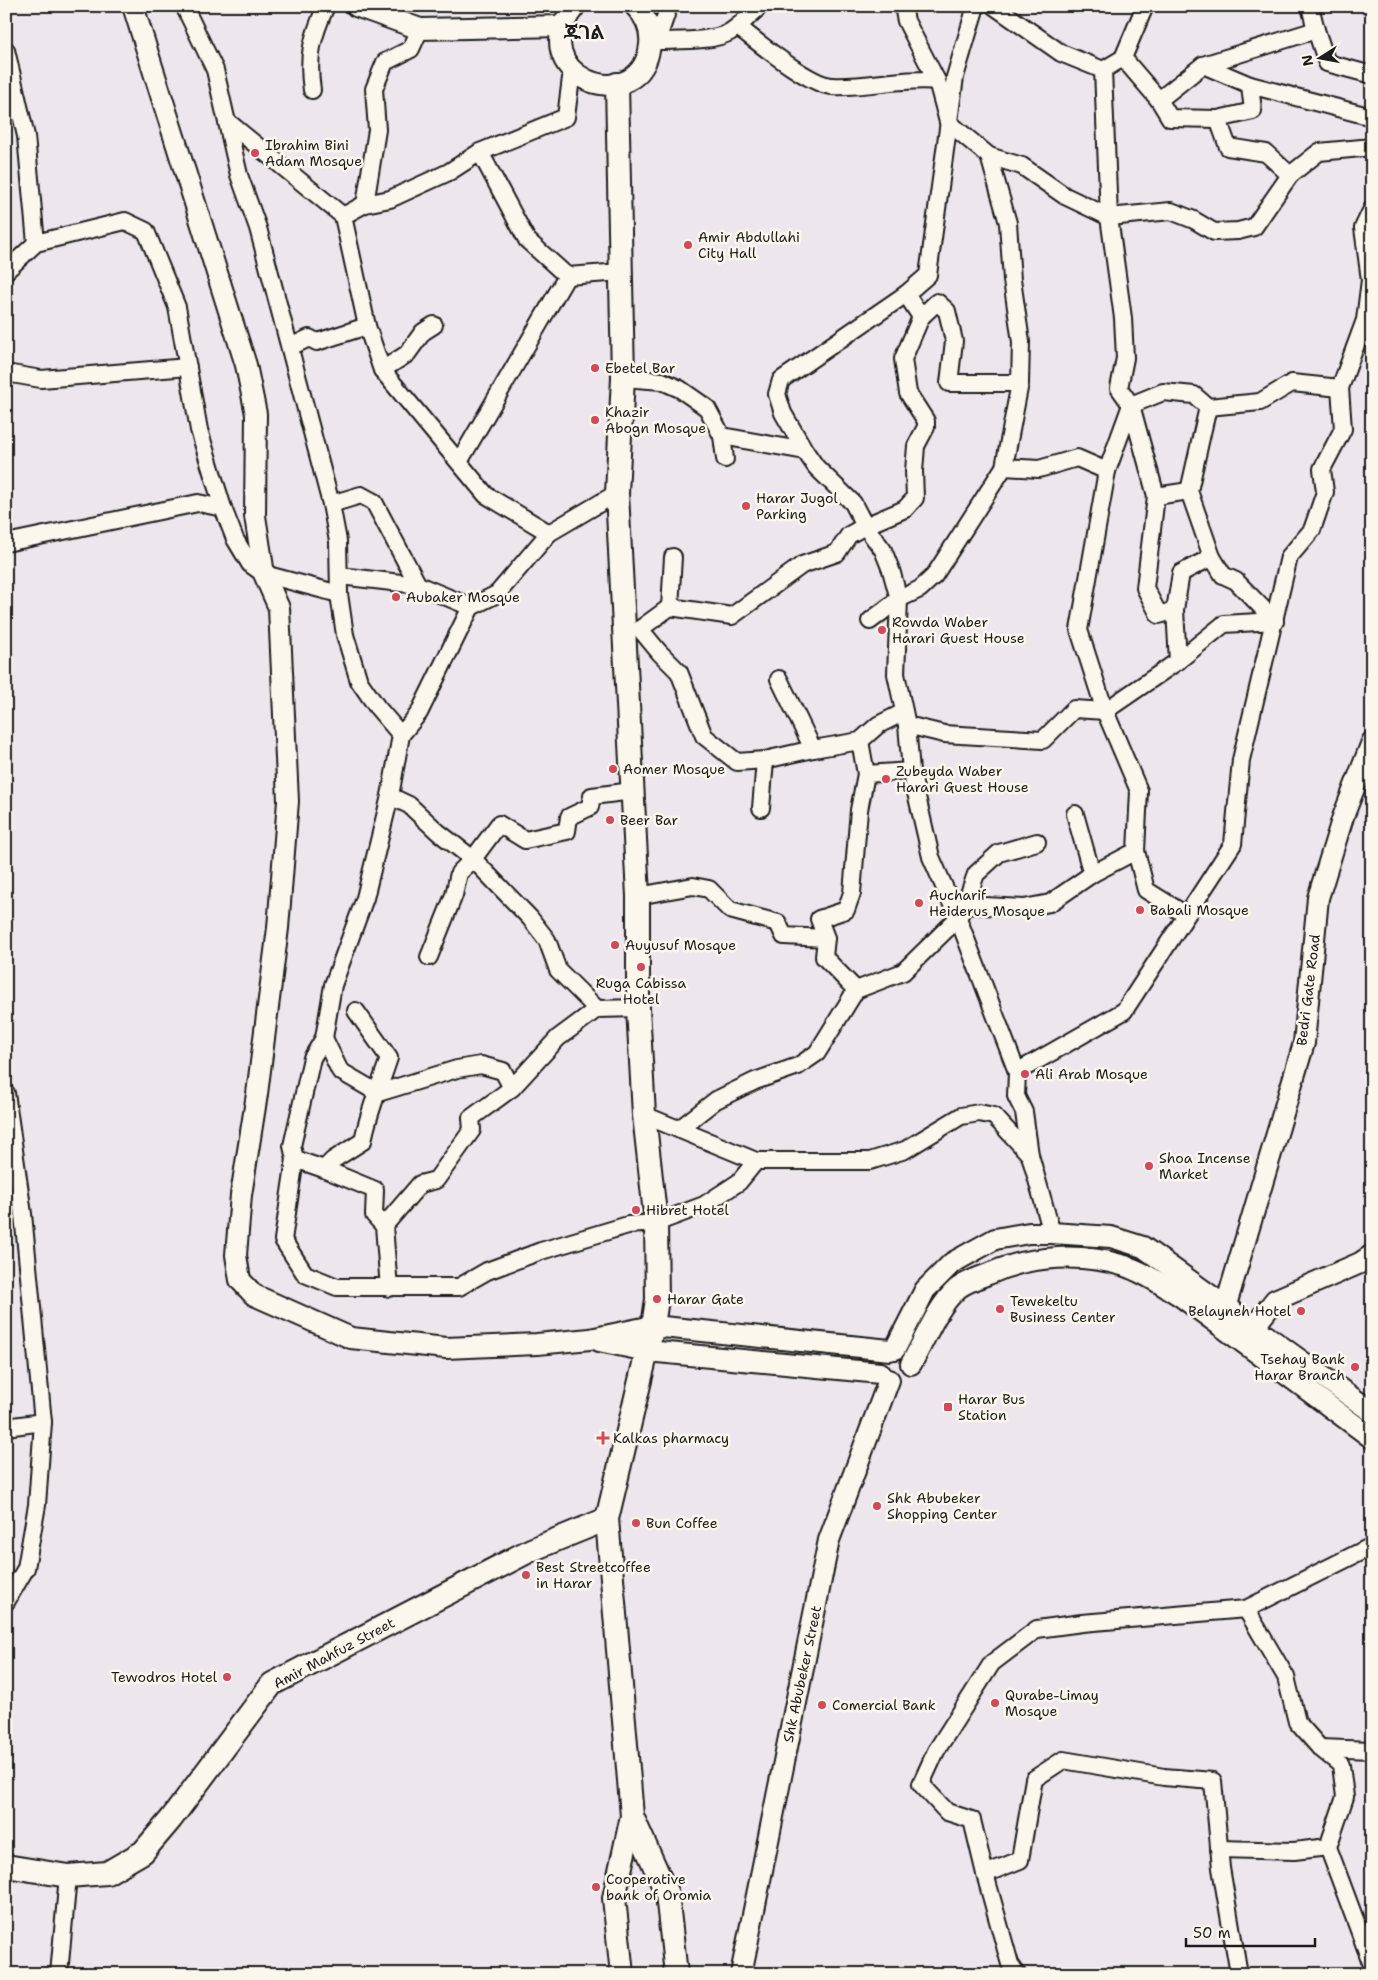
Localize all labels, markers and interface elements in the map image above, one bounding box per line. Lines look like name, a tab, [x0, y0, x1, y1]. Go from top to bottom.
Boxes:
district label: ጁገል	[564, 20, 605, 45]
north arrow	[1296, 32, 1346, 82]
text: N	[1297, 53, 1317, 68]
place label: Ibrahim Bini Adam Mosque	[265, 136, 362, 170]
marker: Ibrahim Bini Adam Mosque	[249, 147, 261, 159]
place label: Amir Abdullahi City Hall	[698, 228, 800, 262]
marker: Amir Abdullahi City Hall	[682, 239, 694, 251]
place label: Ebetel Bar	[605, 359, 676, 377]
marker: Ebetel Bar	[589, 362, 601, 374]
place label: Khazir Abogn Mosque	[605, 403, 706, 437]
marker: Khazir Abogn Mosque	[589, 414, 601, 426]
place label: Harar Jugol Parking	[756, 489, 838, 523]
marker: Harar Jugol Parking	[740, 500, 752, 512]
place label: Aubaker Mosque	[406, 588, 520, 606]
marker: Aubaker Mosque	[390, 591, 402, 603]
place label: Rowda Waber Harari Guest House	[892, 613, 1025, 647]
marker: Rowda Waber Harari Guest House	[876, 624, 888, 636]
place label: Aomer Mosque	[623, 760, 725, 778]
place label: Zubeyda Waber Harari Guest House	[896, 762, 1029, 796]
marker: Aomer Mosque	[607, 763, 619, 775]
marker: Zubeyda Waber Harari Guest House	[880, 773, 892, 785]
place label: Beer Bar	[620, 811, 679, 829]
marker: Beer Bar	[604, 814, 616, 826]
place label: Aucharif Heiderus Mosque	[929, 886, 1045, 920]
marker: Aucharif Heiderus Mosque	[913, 897, 925, 909]
place label: Babali Mosque	[1150, 901, 1249, 919]
marker: Babali Mosque	[1134, 904, 1146, 916]
street label: Bedri Gate Road	[1292, 933, 1324, 1047]
place label: Auyusuf Mosque	[625, 936, 736, 954]
marker: Auyusuf Mosque	[609, 939, 621, 951]
marker: Ruga Cabissa Hotel	[635, 961, 647, 973]
place label: Ruga Cabissa Hotel	[596, 974, 686, 1008]
place label: Ali Arab Mosque	[1035, 1065, 1148, 1083]
marker: Ali Arab Mosque	[1019, 1068, 1031, 1080]
place label: Shoa Incense Market	[1159, 1149, 1251, 1183]
marker: Shoa Incense Market	[1143, 1160, 1155, 1172]
place label: Hibret Hotel	[646, 1201, 730, 1219]
marker: Hibret Hotel	[630, 1204, 642, 1216]
place label: Harar Gate	[667, 1290, 744, 1308]
place label: Tewekeltu Business Center	[1010, 1292, 1116, 1326]
marker: Harar Gate	[651, 1293, 663, 1305]
place label: Belayneh Hotel	[1188, 1302, 1292, 1320]
marker: Tewekeltu Business Center	[994, 1303, 1006, 1315]
marker: Belayneh Hotel	[1295, 1305, 1307, 1317]
place label: Tsehay Bank Harar Branch	[1254, 1350, 1345, 1384]
marker: Tsehay Bank Harar Branch	[1349, 1361, 1361, 1373]
place label: Harar Bus Station	[958, 1390, 1025, 1424]
marker: Harar Bus Station	[942, 1401, 954, 1413]
place label: Kalkas pharmacy	[613, 1429, 729, 1447]
marker: Kalkas pharmacy	[597, 1432, 609, 1444]
place label: Shk Abubeker Shopping Center	[887, 1489, 998, 1523]
marker: Shk Abubeker Shopping Center	[871, 1500, 883, 1512]
place label: Bun Coffee	[646, 1514, 718, 1532]
marker: Bun Coffee	[630, 1517, 642, 1529]
place label: Best Streetcoffee in Harar	[536, 1558, 651, 1592]
marker: Best Streetcoffee in Harar	[520, 1569, 532, 1581]
street label: Shk Abubeker Street	[779, 1604, 825, 1744]
street label: Amir Mahfuz Street	[270, 1613, 398, 1693]
place label: Tewodros Hotel	[111, 1668, 218, 1686]
marker: Tewodros Hotel	[221, 1671, 233, 1683]
place label: Qurabe-Limay Mosque	[1005, 1686, 1099, 1720]
place label: Comercial Bank	[832, 1696, 936, 1714]
marker: Qurabe-Limay Mosque	[989, 1697, 1001, 1709]
marker: Comercial Bank	[816, 1699, 828, 1711]
place label: Cooperative bank of Oromia	[606, 1870, 712, 1904]
marker: Cooperative bank of Oromia	[590, 1881, 602, 1893]
scale bar	[1186, 1915, 1314, 1947]
text: 50 m	[1193, 1923, 1231, 1943]

